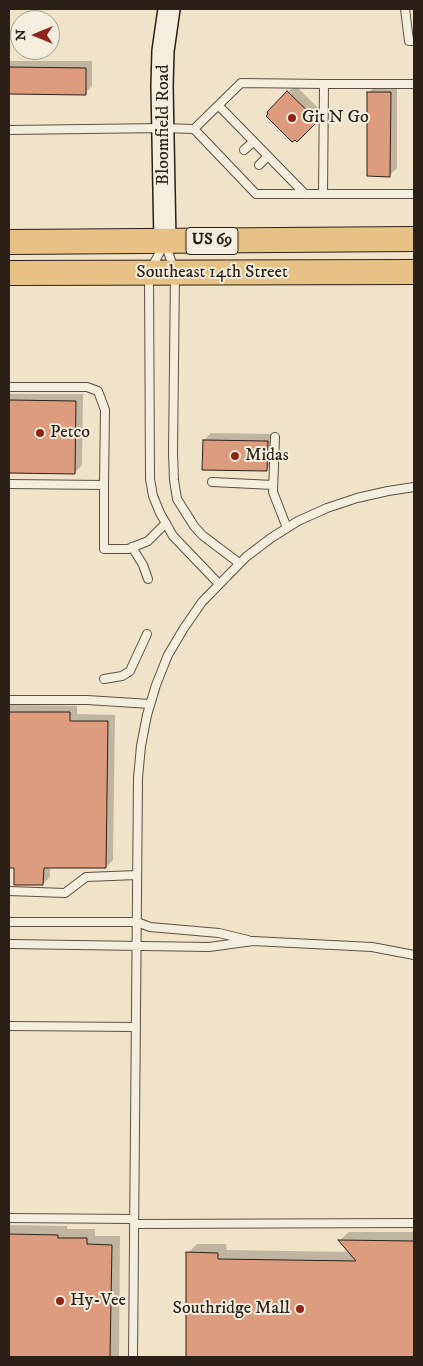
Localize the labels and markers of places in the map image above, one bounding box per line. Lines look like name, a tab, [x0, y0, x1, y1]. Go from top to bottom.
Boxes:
place label: Git N Go	[302, 107, 369, 129]
marker: Git N Go	[286, 112, 298, 124]
place label: Petco	[50, 422, 90, 444]
marker: Petco	[34, 427, 46, 439]
place label: Midas	[245, 445, 289, 467]
marker: Midas	[229, 450, 241, 462]
place label: Hy-Vee	[70, 1290, 126, 1312]
marker: Hy-Vee	[54, 1295, 66, 1307]
place label: Southridge Mall	[173, 1298, 290, 1320]
marker: Southridge Mall	[294, 1303, 306, 1315]

